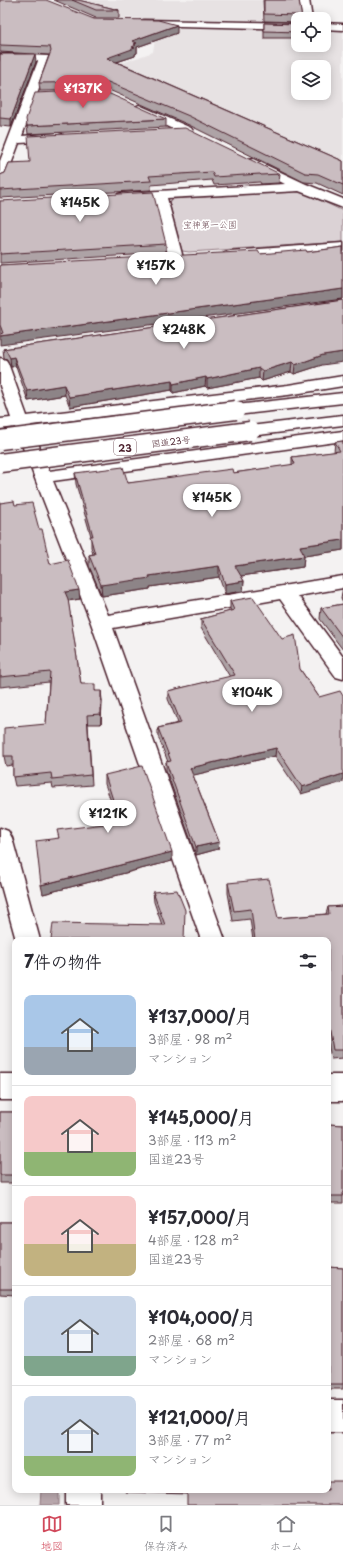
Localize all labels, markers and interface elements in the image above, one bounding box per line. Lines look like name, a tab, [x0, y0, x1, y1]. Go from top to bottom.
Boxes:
map controls	[291, 12, 331, 100]
button: locate	[291, 12, 331, 52]
button: layers	[291, 60, 331, 100]
pin: ¥137K	[55, 75, 111, 109]
text: ¥137K	[64, 78, 102, 97]
pin: ¥145K	[52, 189, 108, 223]
text: ¥145K	[60, 192, 100, 211]
park label: 宝神第一公園	[183, 217, 237, 231]
pin: ¥157K	[128, 252, 184, 286]
text: ¥157K	[136, 255, 176, 274]
pin: ¥248K	[156, 316, 212, 350]
text: ¥248K	[162, 319, 206, 338]
street label: 国道23号	[151, 432, 191, 450]
road number: 23	[114, 439, 136, 455]
pin: ¥145K	[184, 484, 240, 518]
text: ¥145K	[192, 487, 232, 506]
pin: ¥104K	[224, 679, 280, 713]
text: ¥104K	[231, 682, 273, 701]
pin: ¥121K	[80, 800, 136, 834]
text: ¥121K	[88, 803, 128, 822]
text: 7件の物件	[24, 948, 102, 974]
icon: filters	[297, 950, 319, 972]
text: ¥137,000/月	[148, 1003, 252, 1029]
icon: home	[56, 1011, 104, 1059]
text: 3部屋 · 98 m²	[148, 1029, 233, 1048]
text: マンション	[148, 1048, 212, 1067]
text: ¥145,000/月	[148, 1104, 254, 1130]
icon: home	[56, 1112, 104, 1160]
text: 3部屋 · 113 m²	[148, 1130, 236, 1149]
text: 国道23号	[148, 1149, 205, 1168]
text: ¥157,000/月	[148, 1204, 252, 1230]
icon: home	[56, 1212, 104, 1260]
text: 4部屋 · 128 m²	[148, 1230, 239, 1249]
text: 国道23号	[148, 1249, 205, 1268]
text: ¥104,000/月	[148, 1304, 256, 1330]
icon: home	[56, 1312, 104, 1360]
text: 2部屋 · 68 m²	[148, 1330, 235, 1349]
text: マンション	[148, 1349, 212, 1368]
text: ¥121,000/月	[148, 1404, 251, 1430]
icon: home	[56, 1412, 104, 1460]
text: 3部屋 · 77 m²	[148, 1430, 232, 1449]
text: マンション	[148, 1449, 212, 1468]
tab: 地図	[41, 1513, 63, 1554]
tab: 保存済み	[144, 1513, 188, 1554]
tab: ホーム	[270, 1513, 302, 1554]

